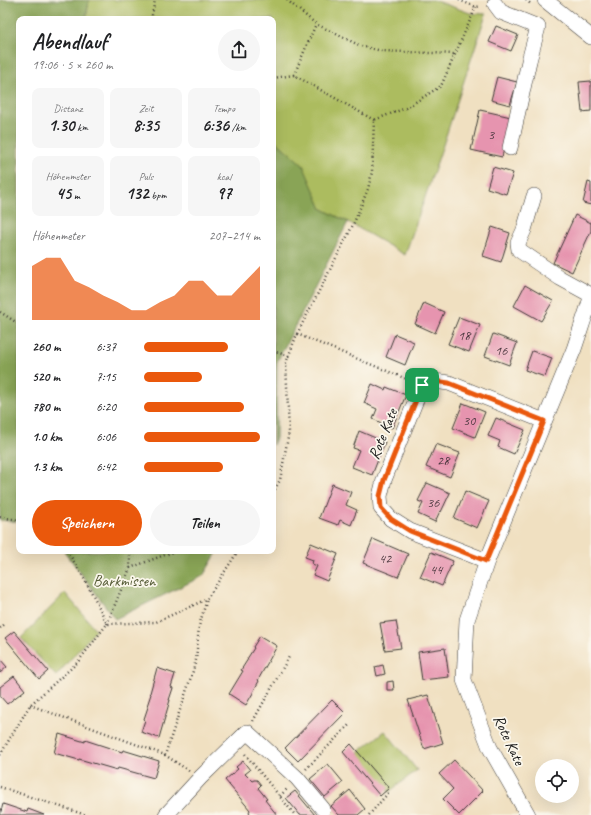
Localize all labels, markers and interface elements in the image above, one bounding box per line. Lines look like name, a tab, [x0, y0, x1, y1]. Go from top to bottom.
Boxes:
text: Abendlauf	[32, 28, 107, 56]
button: share	[218, 29, 260, 71]
text: 19:06 · 5 × 260 m	[32, 57, 113, 73]
text: Distanz	[54, 101, 82, 115]
text: Zeit	[139, 101, 153, 115]
text: Tempo	[213, 101, 235, 115]
text: 1.30	[48, 115, 74, 136]
text: 8:35	[133, 115, 159, 136]
text: 6:36	[202, 115, 229, 136]
text: km	[74, 120, 88, 134]
text: /km	[229, 120, 246, 134]
house number: 3	[488, 126, 496, 143]
text: Höhenmeter	[46, 169, 90, 183]
text: Puls	[139, 169, 153, 183]
text: kcal	[217, 169, 231, 183]
text: 45	[56, 183, 71, 204]
text: 132	[126, 183, 149, 204]
text: 97	[216, 183, 232, 204]
text: m	[71, 188, 80, 202]
text: bpm	[149, 188, 166, 202]
text: Höhenmeter	[32, 228, 85, 244]
text: 207–214 m	[209, 228, 260, 244]
house number: 18	[458, 327, 472, 344]
text: 260 m	[32, 339, 60, 355]
text: 6:37	[96, 339, 116, 355]
house number: 16	[495, 342, 508, 359]
pin	[405, 368, 439, 402]
text: 520 m	[32, 369, 60, 385]
text: 7:15	[96, 369, 116, 385]
icon: arrive	[411, 374, 433, 396]
text: 780 m	[32, 399, 60, 415]
text: 6:20	[96, 399, 116, 415]
street label: Rote Kate	[364, 404, 403, 462]
house number: 30	[463, 412, 477, 429]
text: 1.0 km	[32, 429, 62, 445]
text: 6:06	[96, 429, 116, 445]
house number: 28	[437, 452, 451, 469]
text: 1.3 km	[32, 459, 62, 475]
text: 6:42	[96, 459, 116, 475]
house number: 36	[427, 494, 440, 511]
button: Speichern	[32, 500, 142, 546]
button: Teilen	[150, 500, 260, 546]
house number: 42	[379, 550, 393, 567]
house number: 44	[430, 561, 444, 578]
park label: Barkmissen	[93, 571, 156, 591]
street label: Rote Kate	[489, 712, 530, 770]
map controls	[535, 759, 579, 803]
button: locate	[535, 759, 579, 803]

